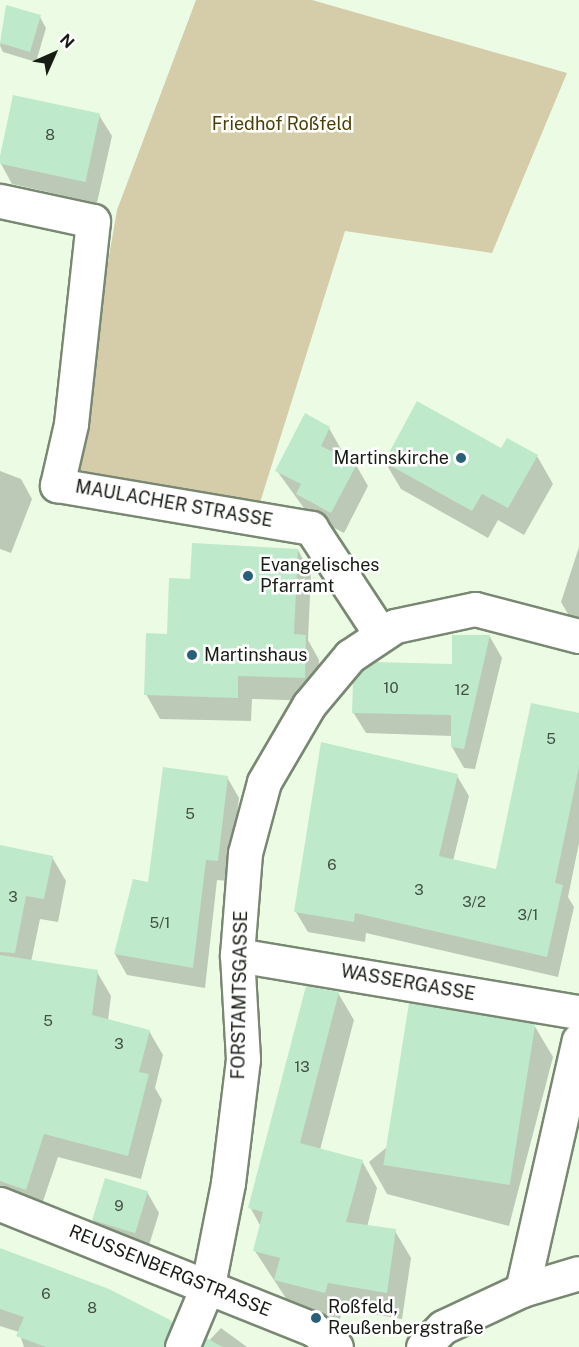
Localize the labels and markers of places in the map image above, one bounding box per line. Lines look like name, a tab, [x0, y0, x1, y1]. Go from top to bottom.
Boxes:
place label: Martinskirche	[334, 447, 449, 469]
marker: Martinskirche	[454, 451, 468, 465]
place label: Evangelisches Pfarramt	[260, 555, 379, 598]
marker: Evangelisches Pfarramt	[241, 569, 255, 583]
place label: Martinshaus	[204, 644, 307, 666]
marker: Martinshaus	[185, 648, 199, 662]
place label: Roßfeld, Reußenbergstraße	[328, 1297, 484, 1340]
marker: Roßfeld, Reußenbergstraße	[309, 1311, 323, 1325]

